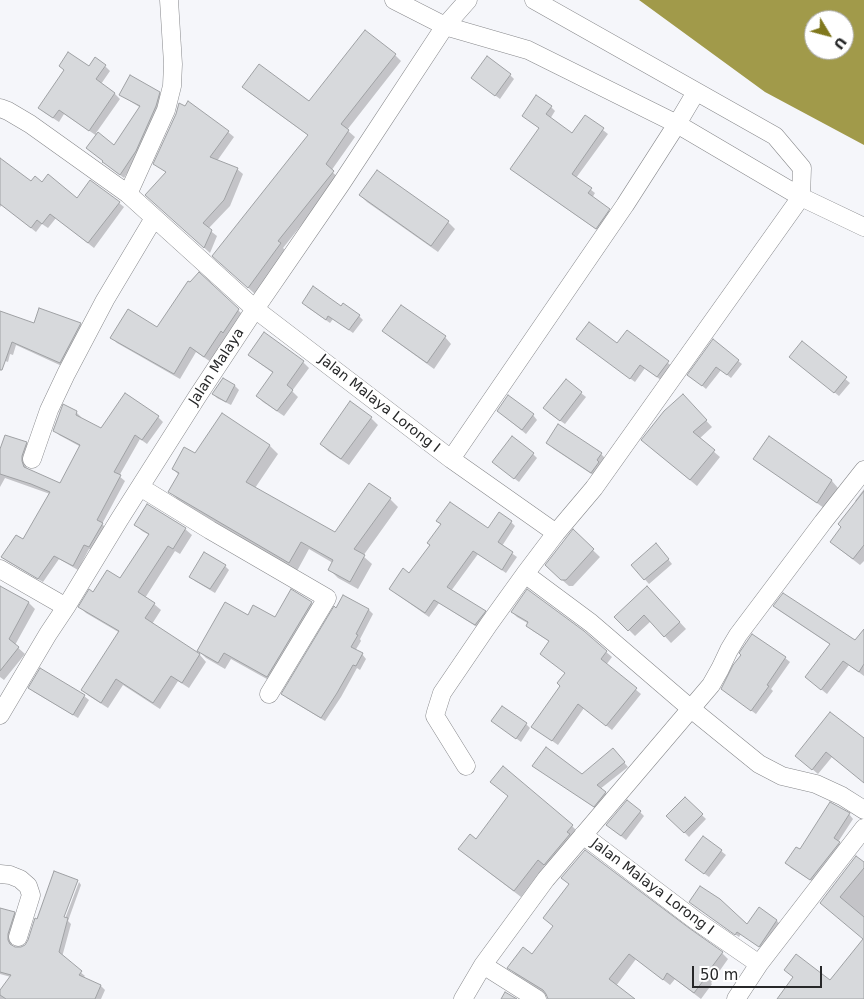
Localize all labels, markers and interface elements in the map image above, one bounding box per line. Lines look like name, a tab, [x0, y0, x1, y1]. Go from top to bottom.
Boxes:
north arrow	[804, 10, 854, 60]
text: U	[830, 34, 850, 53]
street label: Jalan Malaya	[186, 325, 248, 409]
street label: Jalan Malaya Lorong I	[315, 351, 443, 457]
street label: Jalan Malaya Lorong I	[587, 835, 717, 939]
scale bar	[694, 956, 824, 988]
text: 50 m	[700, 966, 738, 984]

